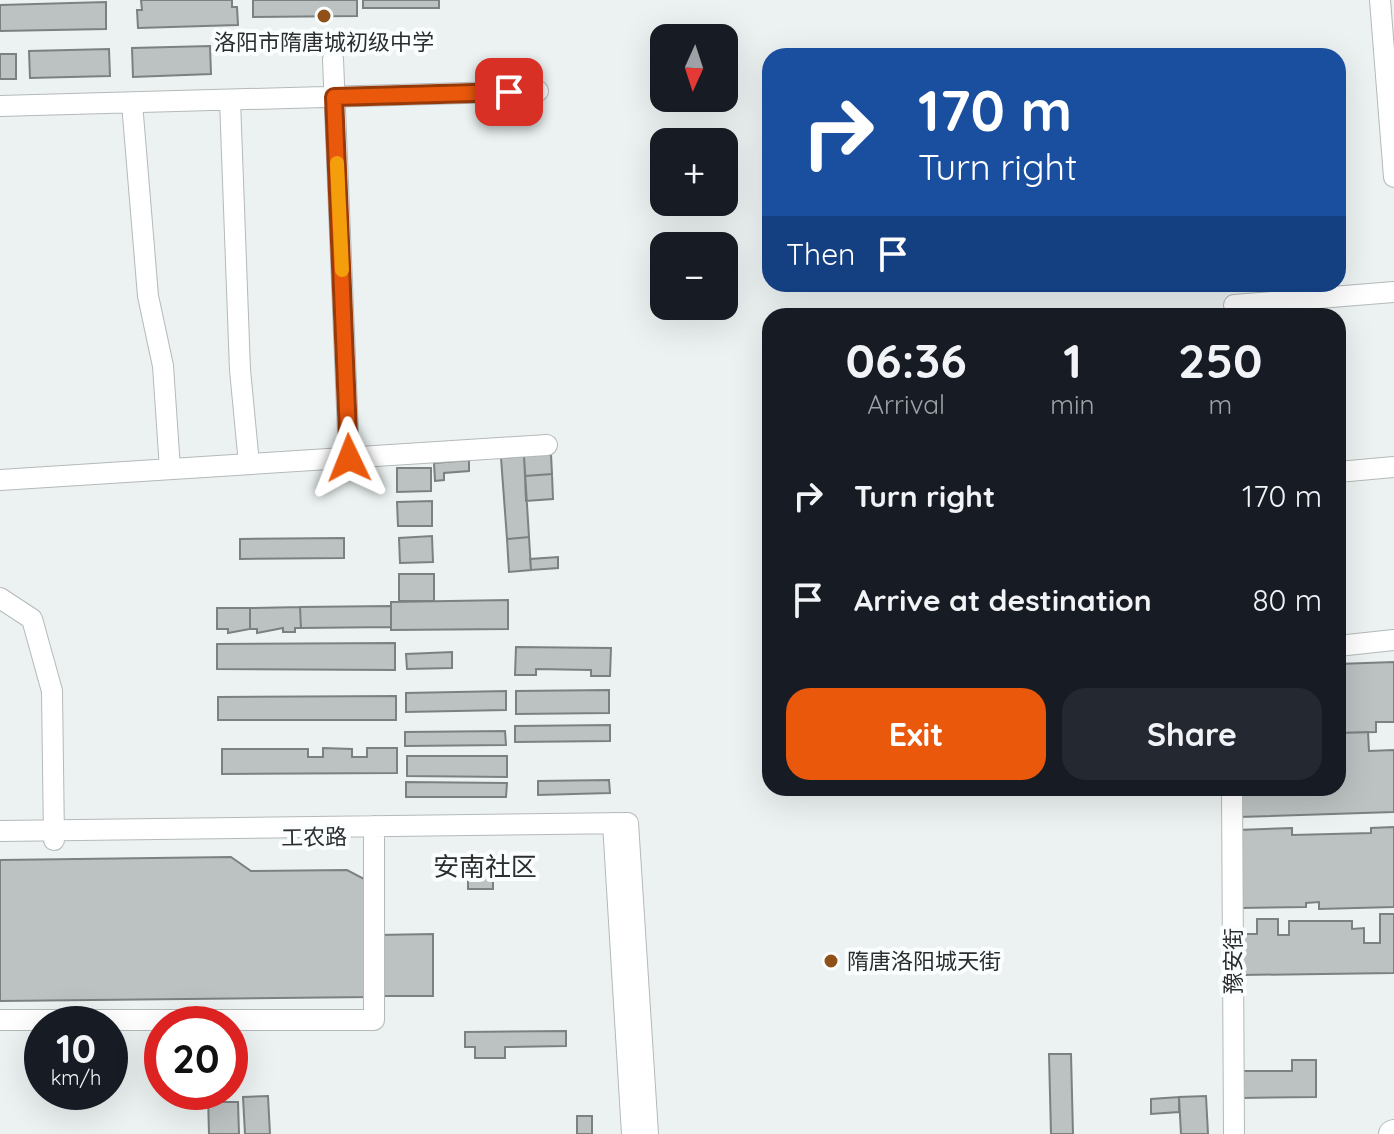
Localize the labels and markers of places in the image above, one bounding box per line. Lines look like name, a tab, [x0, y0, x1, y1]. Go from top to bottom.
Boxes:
marker: 洛阳市隋唐城初级中学	[315, 7, 333, 25]
place label: 洛阳市隋唐城初级中学	[214, 28, 434, 56]
pin	[475, 58, 543, 126]
place label: 隋唐洛阳城天街	[847, 947, 1001, 975]
marker: 隋唐洛阳城天街	[822, 952, 840, 970]

